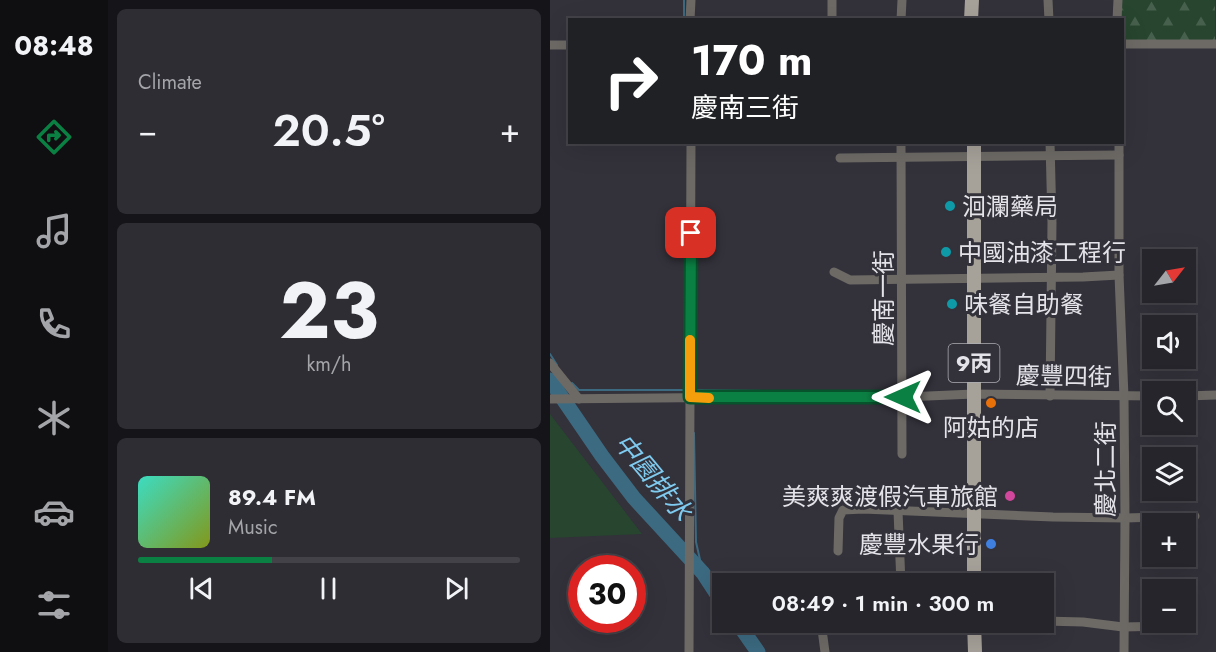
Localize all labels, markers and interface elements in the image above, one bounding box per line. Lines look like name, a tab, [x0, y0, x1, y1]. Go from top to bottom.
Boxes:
text: 08:48	[14, 26, 94, 65]
text: 170 m	[691, 30, 813, 91]
icon: right	[592, 42, 670, 120]
text: Climate	[138, 68, 202, 97]
text: 慶南三街	[691, 88, 799, 127]
text: 20.5°	[272, 98, 385, 163]
text: −	[138, 107, 157, 154]
text: +	[500, 107, 520, 154]
icon: directions	[33, 116, 75, 158]
place label: 洄瀾藥局	[962, 189, 1058, 224]
marker: 洄瀾藥局	[943, 199, 957, 213]
pin	[665, 207, 716, 258]
icon: music	[33, 210, 75, 252]
icon: arrive	[674, 216, 707, 249]
place label: 中國油漆工程行	[958, 235, 1126, 270]
marker: 中國油漆工程行	[939, 245, 953, 259]
north arrow	[1142, 249, 1196, 303]
map controls	[1142, 249, 1196, 633]
street label: 慶南一街	[866, 250, 901, 346]
text: 23	[279, 255, 379, 367]
place label: 味餐自助餐	[964, 287, 1084, 322]
marker: 味餐自助餐	[945, 297, 959, 311]
icon: phone	[33, 303, 75, 345]
button: sound	[1142, 315, 1196, 369]
road number: 9丙	[948, 344, 1000, 382]
text: km/h	[306, 350, 352, 379]
street label: 慶豐四街	[1016, 358, 1112, 394]
position arrow	[871, 365, 935, 429]
button: search	[1142, 381, 1196, 435]
marker: 阿姑的店	[984, 396, 998, 410]
icon: climate	[33, 397, 75, 439]
place label: 阿姑的店	[943, 410, 1039, 445]
street label: 慶北二街	[1088, 421, 1123, 517]
water label: 中園排水	[605, 425, 702, 530]
button: layers	[1142, 447, 1196, 501]
place label: 美爽爽渡假汽車旅館	[782, 479, 998, 514]
text: 89.4 FM	[228, 481, 316, 513]
marker: 美爽爽渡假汽車旅館	[1003, 489, 1017, 503]
icon: car	[33, 491, 75, 533]
text: Music	[228, 513, 278, 542]
button: +	[1142, 513, 1196, 567]
place label: 慶豐水果行	[859, 527, 979, 562]
marker: 慶豐水果行	[984, 537, 998, 551]
speed limit sign: 30	[568, 555, 646, 633]
icon: previous	[185, 572, 218, 605]
icon: pause	[312, 572, 345, 605]
icon: next	[440, 572, 473, 605]
button: −	[1142, 579, 1196, 633]
icon: filters	[33, 584, 75, 626]
text: 08:49 · 1 min · 300 m	[772, 587, 994, 619]

